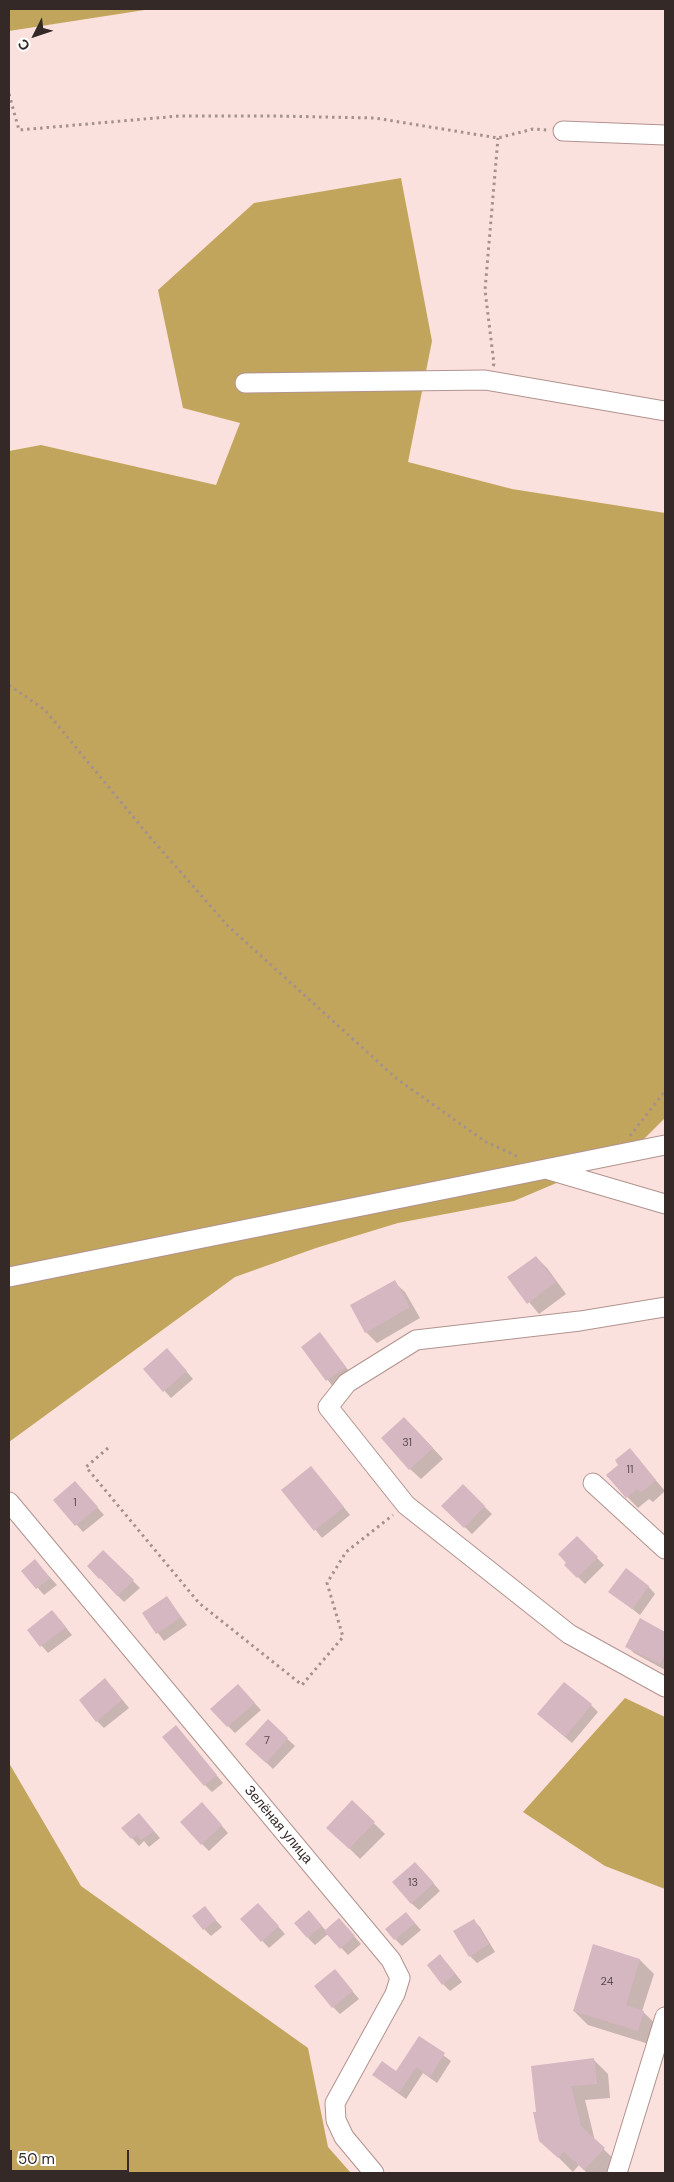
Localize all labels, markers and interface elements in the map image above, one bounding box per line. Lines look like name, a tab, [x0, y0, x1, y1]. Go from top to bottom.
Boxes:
north arrow	[10, 10, 60, 60]
text: С	[14, 35, 34, 55]
house number: 31	[402, 1436, 412, 1450]
house number: 11	[627, 1463, 633, 1477]
house number: 1	[73, 1496, 77, 1510]
house number: 7	[264, 1734, 270, 1748]
street label: Зелёная улица	[240, 1782, 316, 1868]
house number: 13	[408, 1876, 418, 1890]
house number: 24	[601, 1975, 613, 1989]
scale bar	[12, 2140, 131, 2172]
text: 50 m	[18, 2149, 55, 2169]

